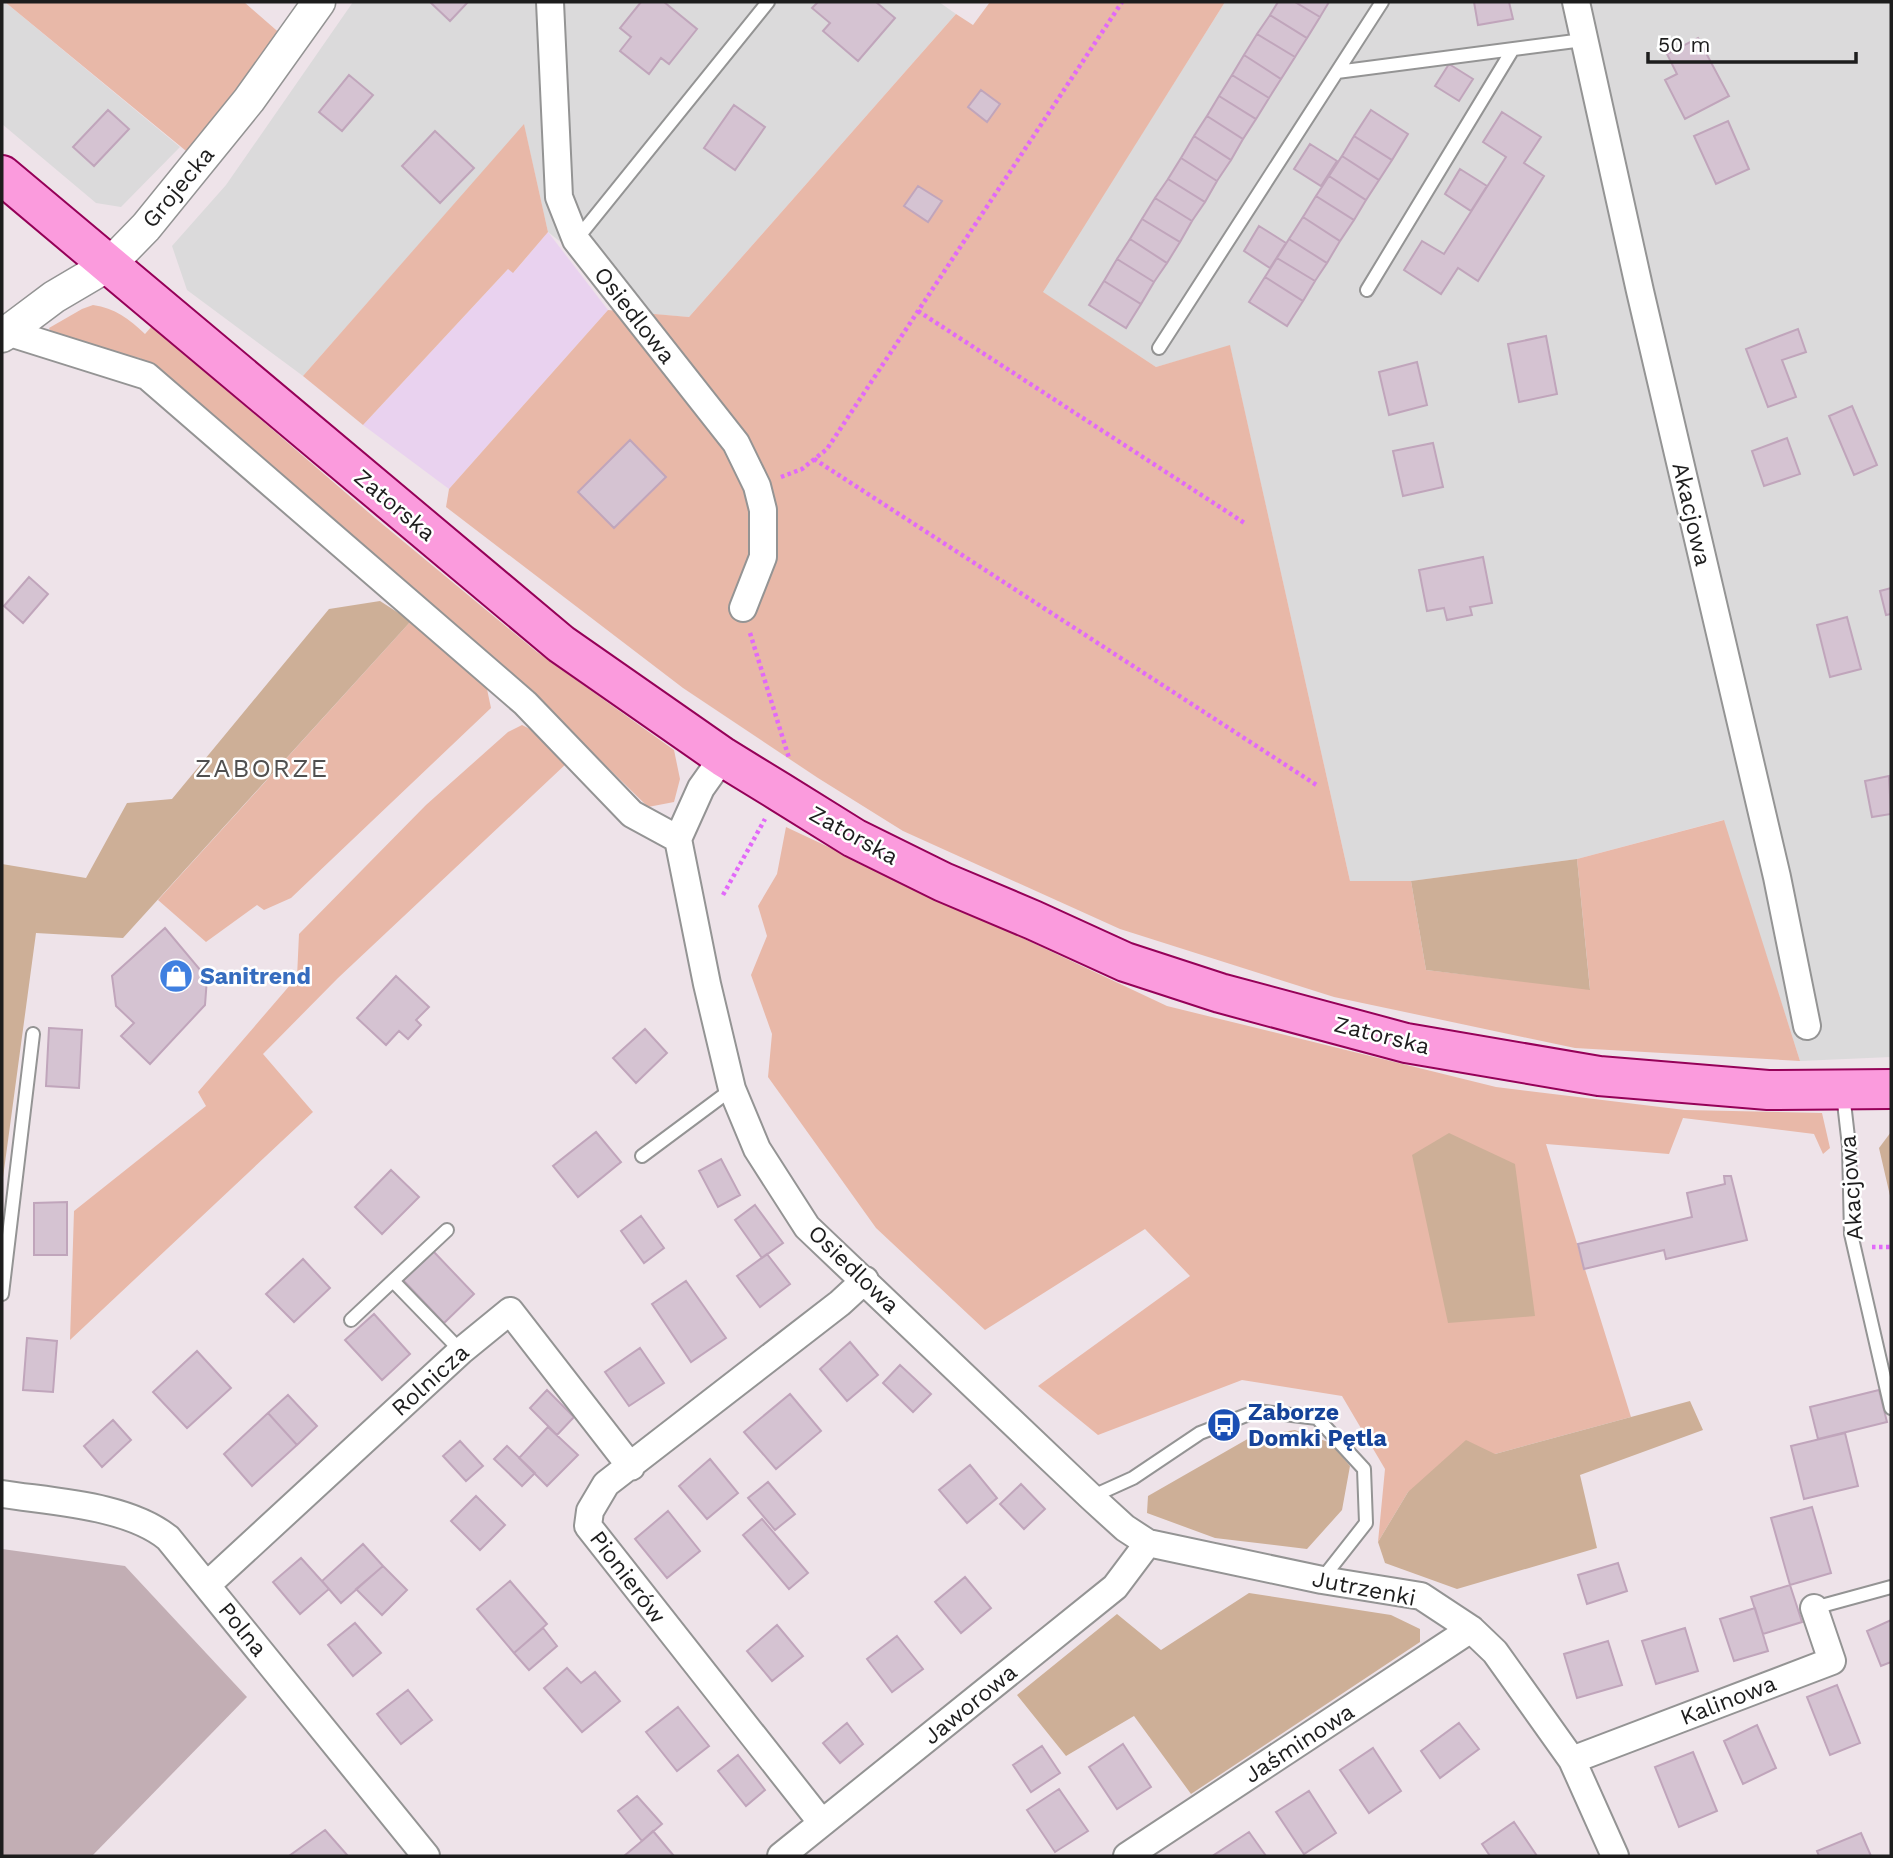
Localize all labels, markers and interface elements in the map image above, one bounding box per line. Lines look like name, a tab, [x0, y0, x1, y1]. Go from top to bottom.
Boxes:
scale bar	[1648, 21, 1856, 65]
text: 50 m	[1658, 32, 1710, 57]
street label: Grojecka	[137, 141, 220, 233]
street label: Osiedlowa	[588, 261, 681, 369]
street label: Akacjowa	[1666, 460, 1717, 569]
street label: Zatorska	[349, 464, 441, 547]
district label: ZABORZE	[195, 753, 329, 783]
street label: Zatorska	[805, 800, 903, 871]
shop icon: Sanitrend	[157, 957, 195, 995]
place label: Sanitrend	[200, 963, 311, 990]
street label: Zatorska	[1331, 1011, 1432, 1060]
street label: Akacjowa	[1834, 1134, 1869, 1241]
street label: Osiedlowa	[803, 1219, 905, 1319]
street label: Rolnicza	[386, 1339, 474, 1422]
place label: Zaborze Domki Pętla	[1248, 1399, 1387, 1452]
bus stop icon: Zaborze Domki Pętla	[1205, 1406, 1243, 1444]
street label: Pionierów	[584, 1526, 671, 1629]
street label: Jutrzenki	[1310, 1565, 1418, 1612]
street label: Polna	[213, 1597, 273, 1662]
street label: Jaworowa	[918, 1659, 1023, 1750]
street label: Kalinowa	[1676, 1670, 1780, 1731]
street label: Jaśminowa	[1239, 1698, 1359, 1789]

